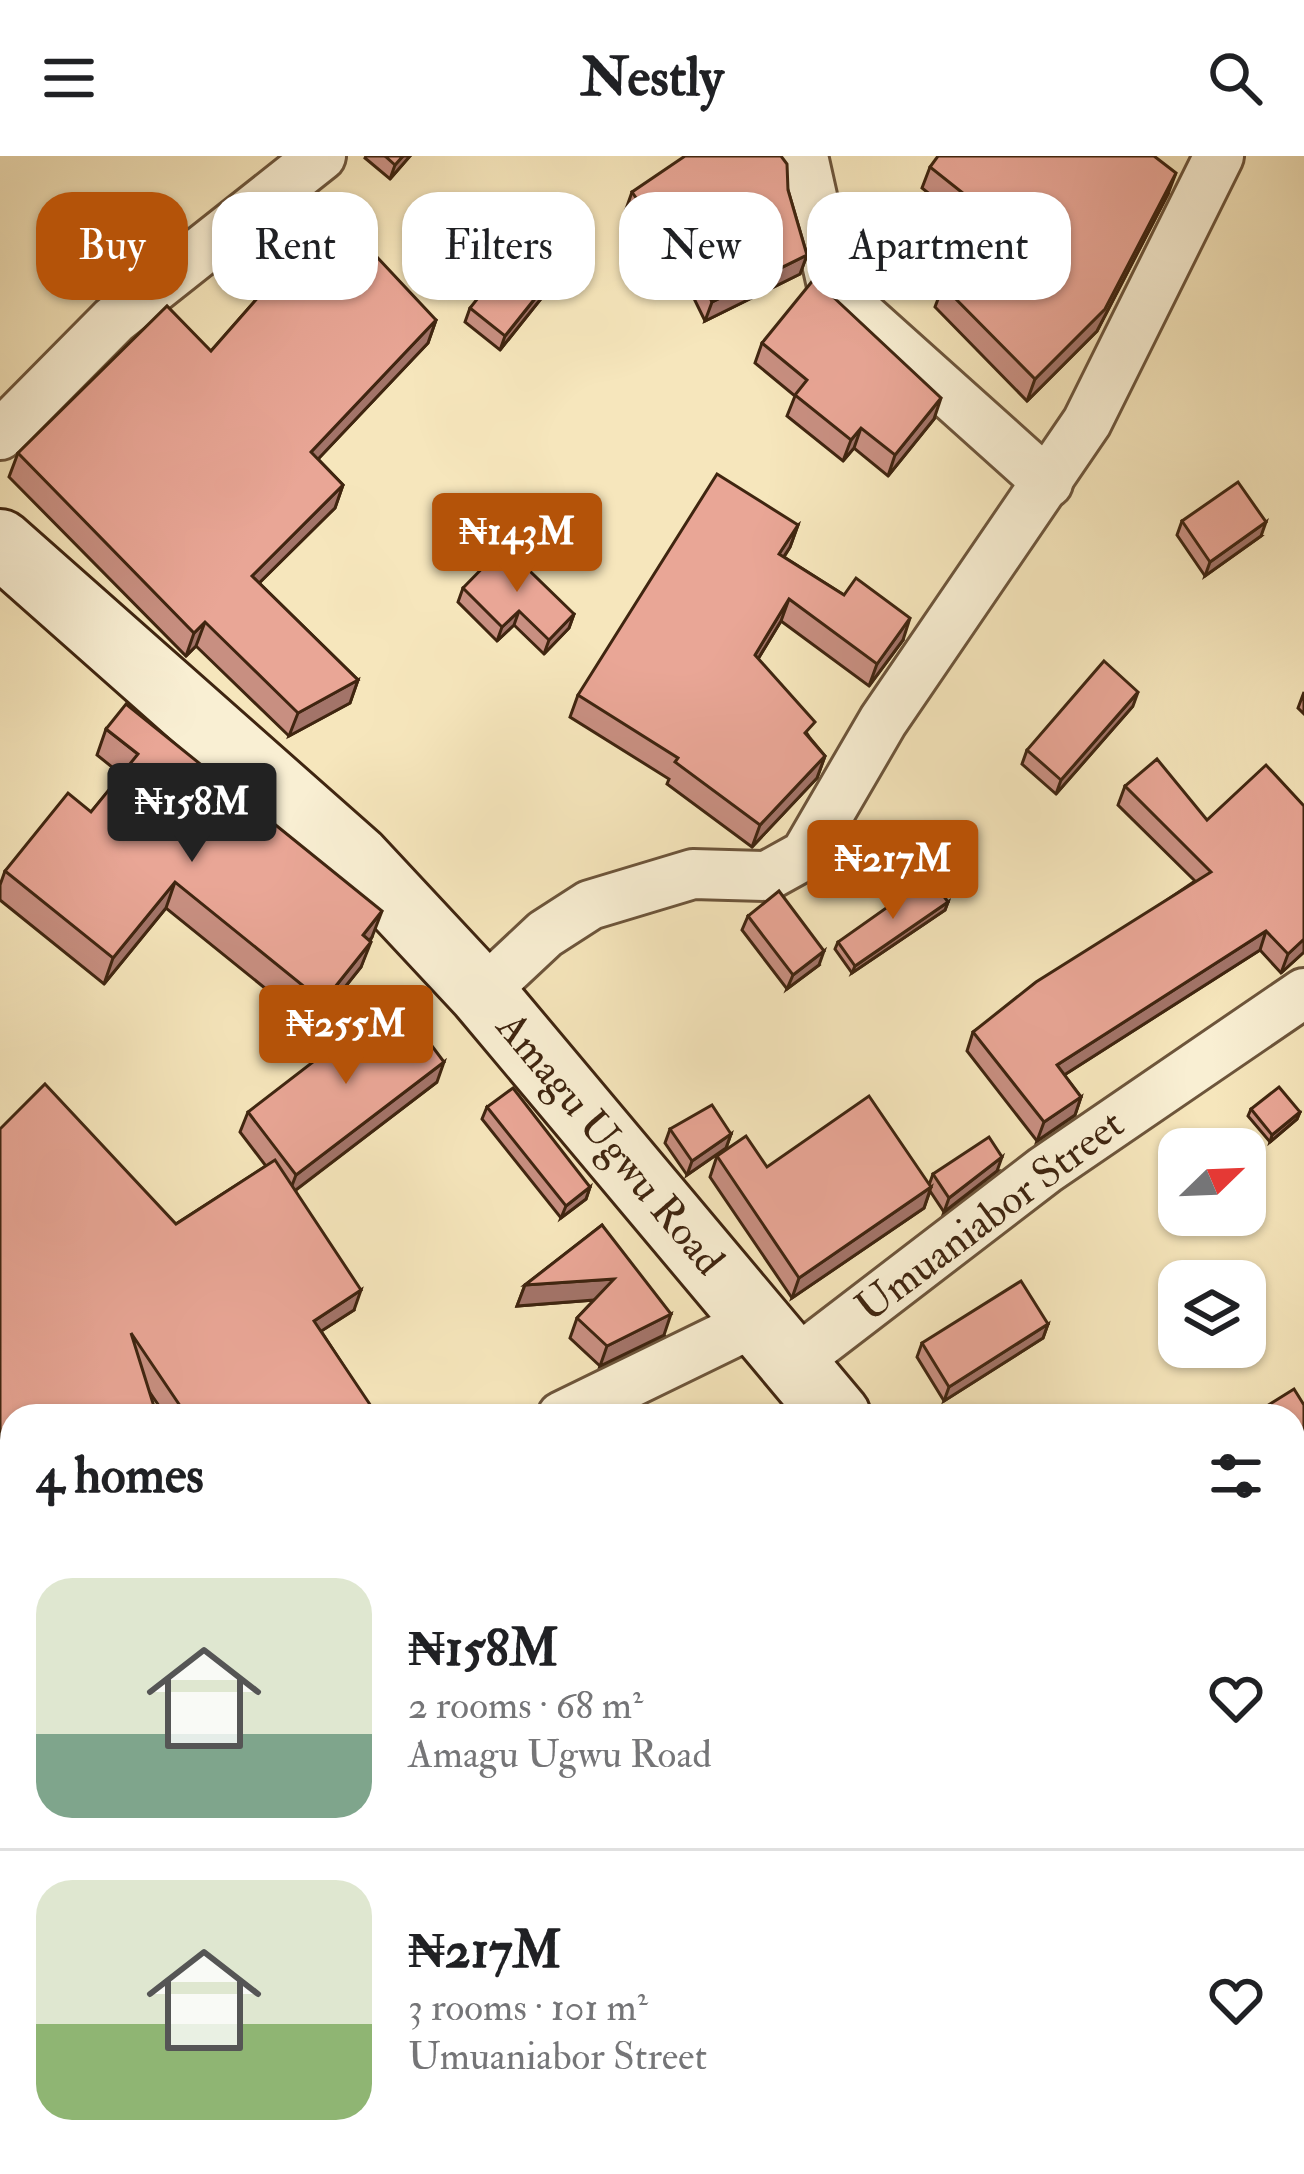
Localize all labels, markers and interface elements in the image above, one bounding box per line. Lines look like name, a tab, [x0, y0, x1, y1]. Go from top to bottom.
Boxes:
text: Nestly	[580, 44, 724, 112]
icon: menu	[36, 45, 102, 111]
icon: search	[1202, 45, 1268, 111]
chip: Buy	[36, 192, 188, 300]
chip: Rent	[212, 192, 378, 300]
chip: Filters	[402, 192, 595, 300]
chip: New	[619, 192, 783, 300]
chip: Apartment	[807, 192, 1071, 300]
pin: ₦143M	[433, 493, 601, 595]
text: ₦143M	[459, 507, 575, 556]
pin: ₦158M	[108, 763, 276, 865]
text: ₦158M	[134, 777, 250, 826]
pin: ₦217M	[809, 820, 977, 922]
text: ₦217M	[834, 834, 952, 883]
pin: ₦255M	[262, 985, 430, 1087]
text: ₦255M	[286, 999, 406, 1048]
street label: Amagu Ugwu Road	[484, 1001, 735, 1286]
street label: Umuaniabor Street	[846, 1098, 1134, 1334]
north arrow	[1158, 1128, 1266, 1236]
map controls	[1158, 1128, 1266, 1368]
button: layers	[1158, 1260, 1266, 1368]
icon: filters	[1203, 1443, 1269, 1509]
text: 4 homes	[36, 1444, 204, 1508]
text: ₦158M	[408, 1617, 559, 1681]
icon: home	[132, 1626, 276, 1770]
icon: heart	[1203, 1665, 1269, 1731]
text: 2 rooms · 68 m²	[408, 1681, 643, 1730]
text: Amagu Ugwu Road	[408, 1730, 712, 1779]
text: ₦217M	[408, 1919, 562, 1983]
icon: home	[132, 1928, 276, 2072]
icon: heart	[1203, 1967, 1269, 2033]
text: 3 rooms · 101 m²	[408, 1983, 648, 2032]
text: Umuaniabor Street	[408, 2032, 707, 2081]

